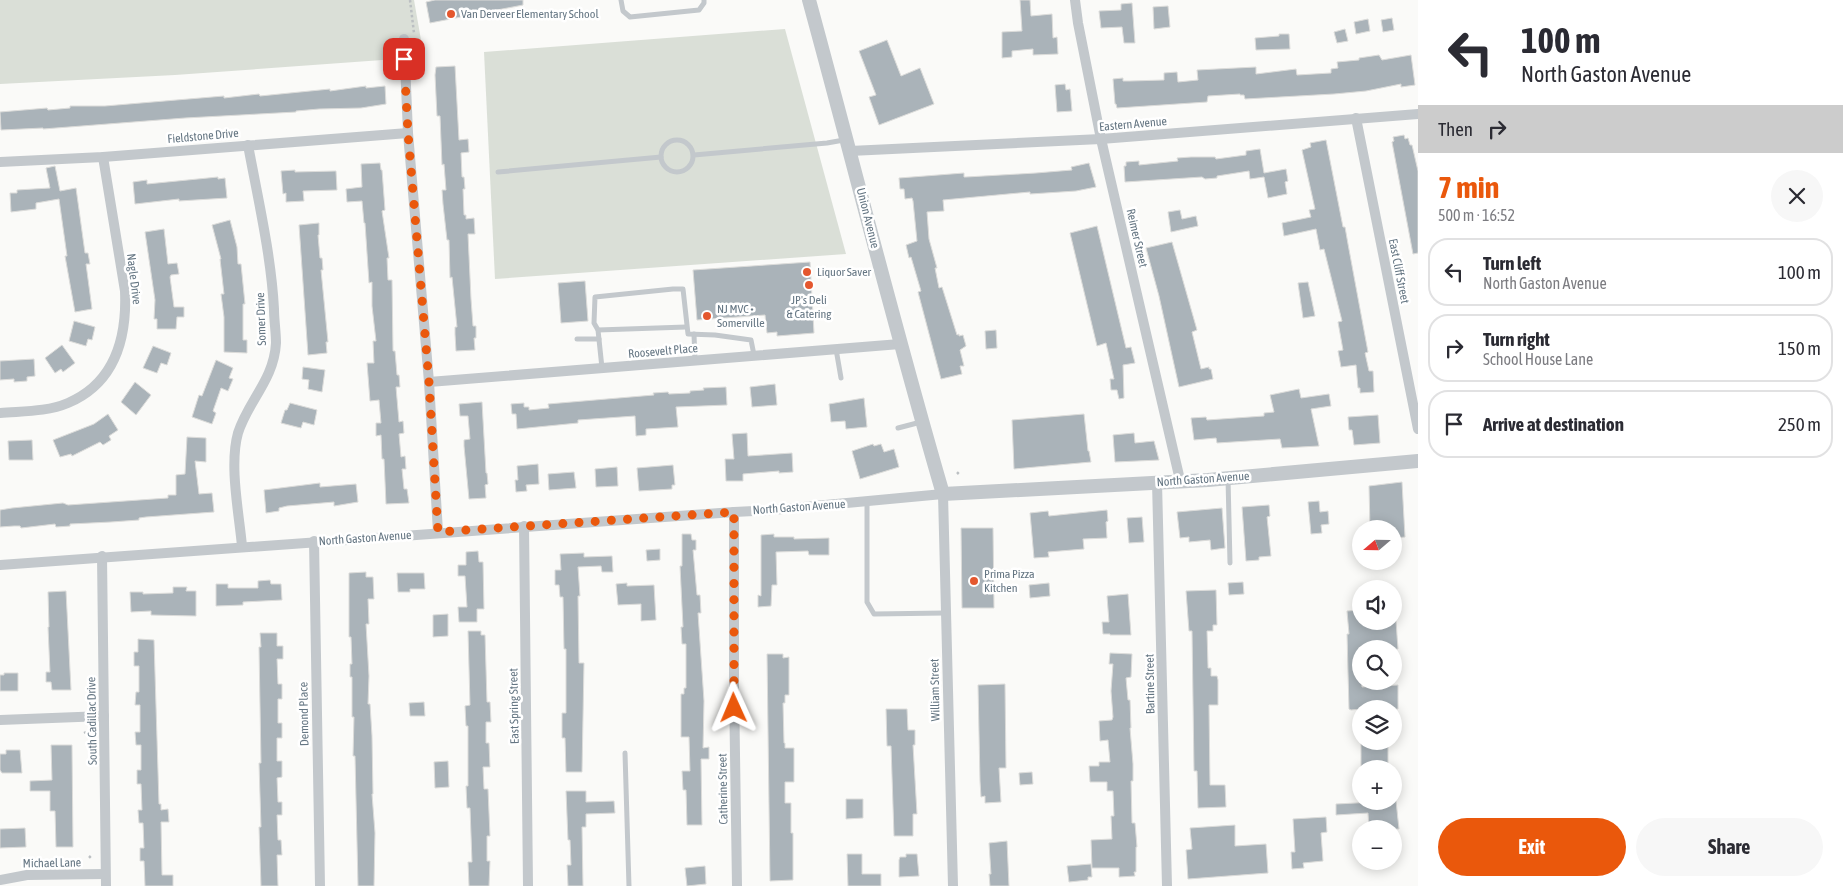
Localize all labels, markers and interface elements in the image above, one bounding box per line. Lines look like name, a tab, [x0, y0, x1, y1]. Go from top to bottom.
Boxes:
place label: Van Derveer Elementary School	[461, 7, 599, 21]
marker: Van Derveer Elementary School	[445, 8, 457, 20]
icon: left	[1438, 20, 1503, 85]
text: 100 m	[1521, 20, 1600, 60]
pin	[383, 38, 425, 80]
icon: arrive	[390, 45, 418, 73]
text: North Gaston Avenue	[1521, 61, 1691, 87]
street label: Eastern Avenue	[1099, 114, 1167, 134]
icon: right	[1483, 115, 1511, 143]
text: Then	[1438, 118, 1473, 140]
street label: Fieldstone Drive	[167, 126, 239, 146]
text: 7 min	[1438, 170, 1499, 204]
button: close	[1771, 170, 1823, 222]
street label: Union Avenue	[854, 186, 882, 250]
text: 500 m · 16:52	[1438, 206, 1515, 224]
street label: Reimer Street	[1123, 207, 1151, 269]
street label: East Cliff Street	[1386, 237, 1412, 305]
text: Turn left	[1483, 252, 1541, 274]
street label: Nagle Drive	[124, 253, 144, 305]
icon: left	[1440, 258, 1468, 286]
text: 100 m	[1778, 261, 1821, 283]
place label: Liquor Saver	[817, 265, 872, 279]
marker: Liquor Saver	[801, 266, 813, 278]
text: North Gaston Avenue	[1483, 274, 1607, 292]
marker: JP's Deli & Catering	[803, 279, 815, 291]
street label: Somer Drive	[253, 292, 269, 346]
place label: JP's Deli & Catering	[787, 293, 832, 321]
place label: NJ MVC - Somerville	[717, 302, 765, 330]
marker: NJ MVC - Somerville	[701, 310, 713, 322]
text: Turn right	[1483, 328, 1550, 350]
icon: right	[1440, 334, 1468, 362]
text: 150 m	[1778, 337, 1821, 359]
street label: Roosevelt Place	[628, 341, 698, 361]
text: School House Lane	[1483, 350, 1593, 368]
icon: arrive	[1440, 410, 1468, 438]
text: Arrive at destination	[1483, 413, 1624, 435]
text: 250 m	[1778, 413, 1821, 435]
street label: North Gaston Avenue	[1156, 469, 1250, 489]
street label: North Gaston Avenue	[752, 497, 846, 517]
north arrow	[1352, 520, 1402, 570]
map controls	[1352, 520, 1402, 870]
street label: North Gaston Avenue	[318, 528, 412, 548]
place label: Prima Pizza Kitchen	[984, 567, 1035, 595]
marker: Prima Pizza Kitchen	[968, 575, 980, 587]
button: sound	[1352, 580, 1402, 630]
button: search	[1352, 640, 1402, 690]
street label: Bartine Street	[1142, 653, 1158, 714]
street label: William Street	[927, 658, 943, 722]
street label: East Spring Street	[506, 667, 522, 744]
street label: South Cadillac Drive	[84, 677, 100, 765]
position arrow	[707, 681, 759, 733]
street label: Demond Place	[296, 682, 312, 746]
button: layers	[1352, 700, 1402, 750]
street label: Catherine Street	[715, 753, 731, 825]
button: +	[1352, 760, 1402, 810]
button: Exit	[1438, 818, 1626, 876]
button: Share	[1636, 818, 1823, 876]
button: −	[1352, 820, 1402, 870]
street label: Michael Lane	[23, 855, 81, 871]

